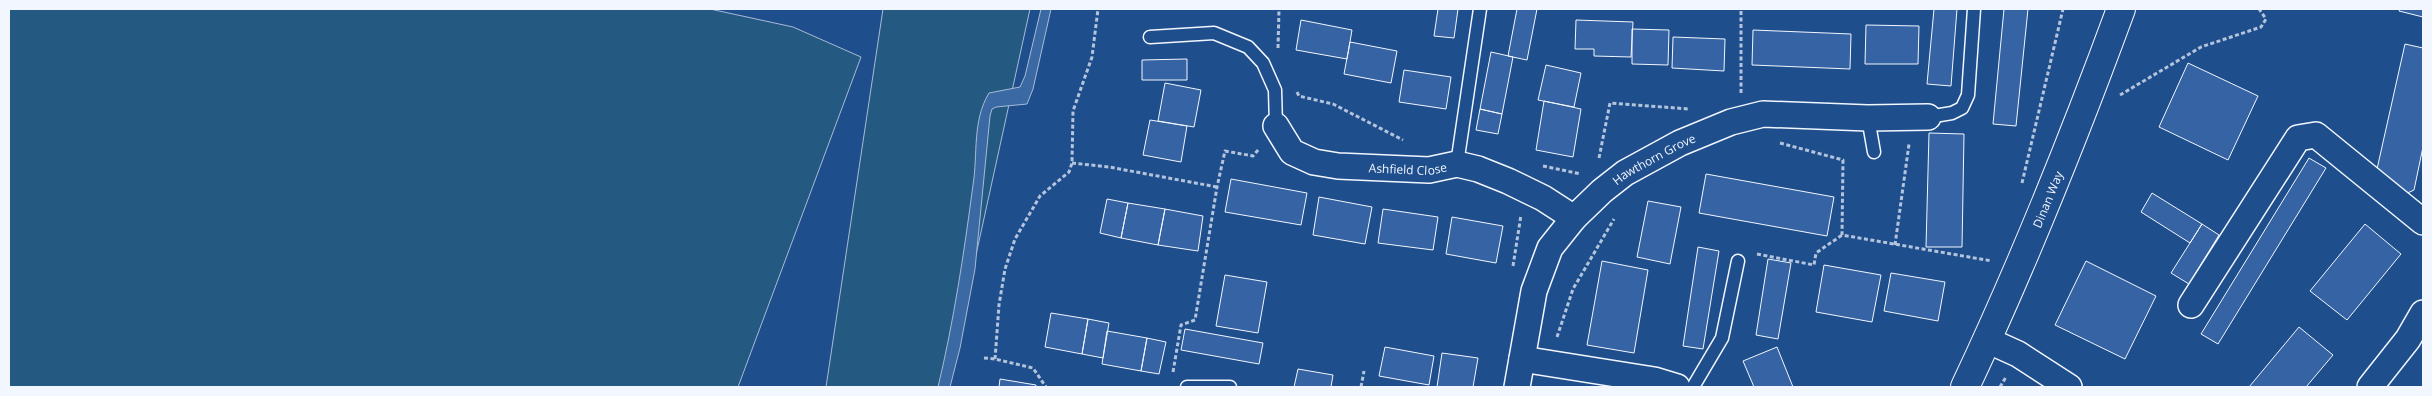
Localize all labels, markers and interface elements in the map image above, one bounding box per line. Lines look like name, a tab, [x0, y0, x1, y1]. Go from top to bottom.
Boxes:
street label: Hawthorn Grove	[1609, 129, 1698, 188]
street label: Ashfield Close	[1368, 158, 1449, 179]
street label: Dinan Way	[2028, 167, 2067, 230]

